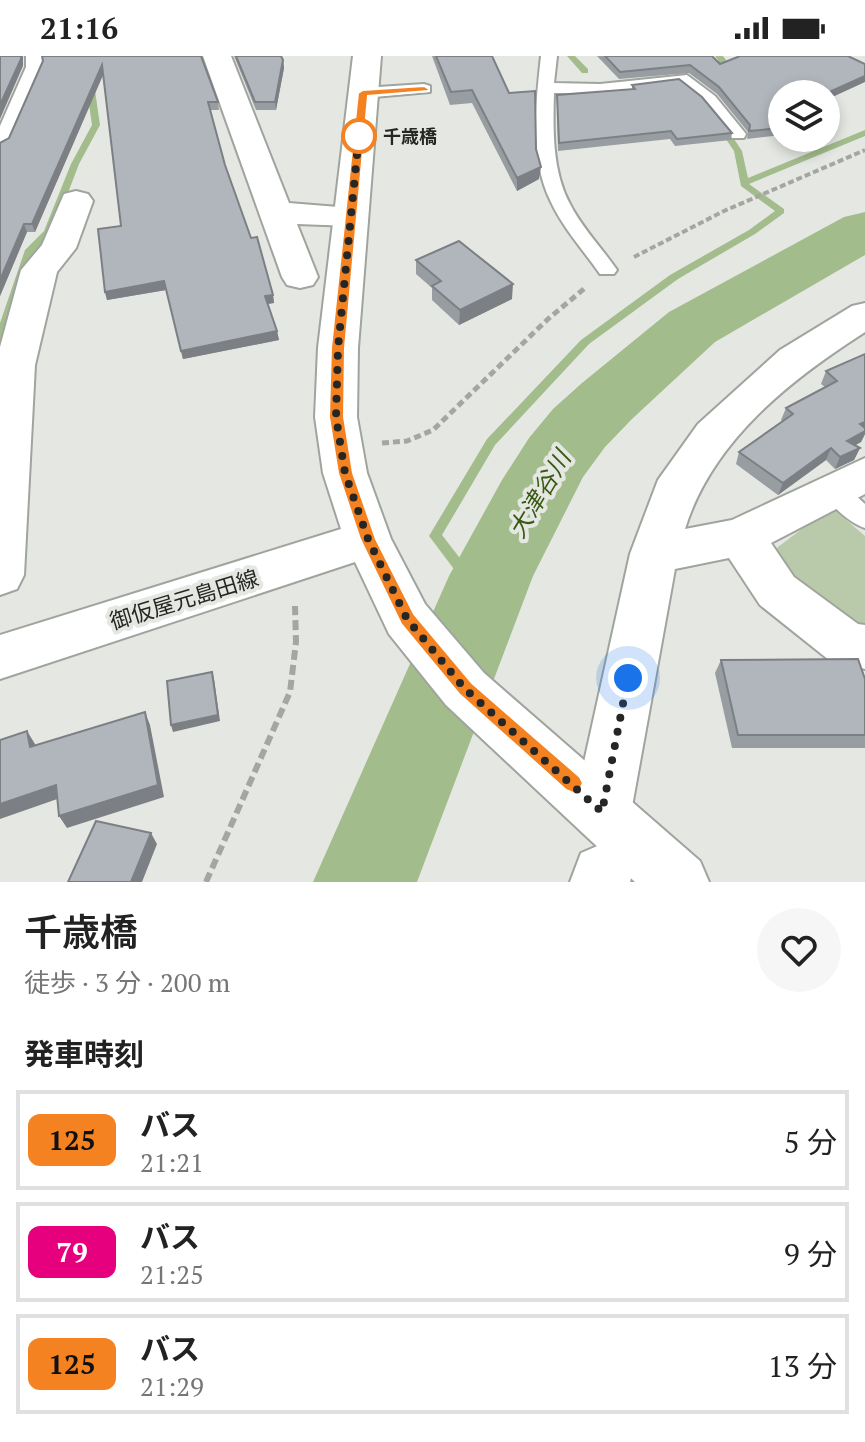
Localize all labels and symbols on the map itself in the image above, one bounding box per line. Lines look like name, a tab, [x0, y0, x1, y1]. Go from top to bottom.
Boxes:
marker: 千歳橋	[342, 119, 376, 153]
place label: 千歳橋	[383, 124, 437, 148]
water label: 大津谷川	[501, 442, 579, 543]
street label: 御仮屋元島田線	[106, 563, 262, 635]
your location	[608, 658, 648, 698]

